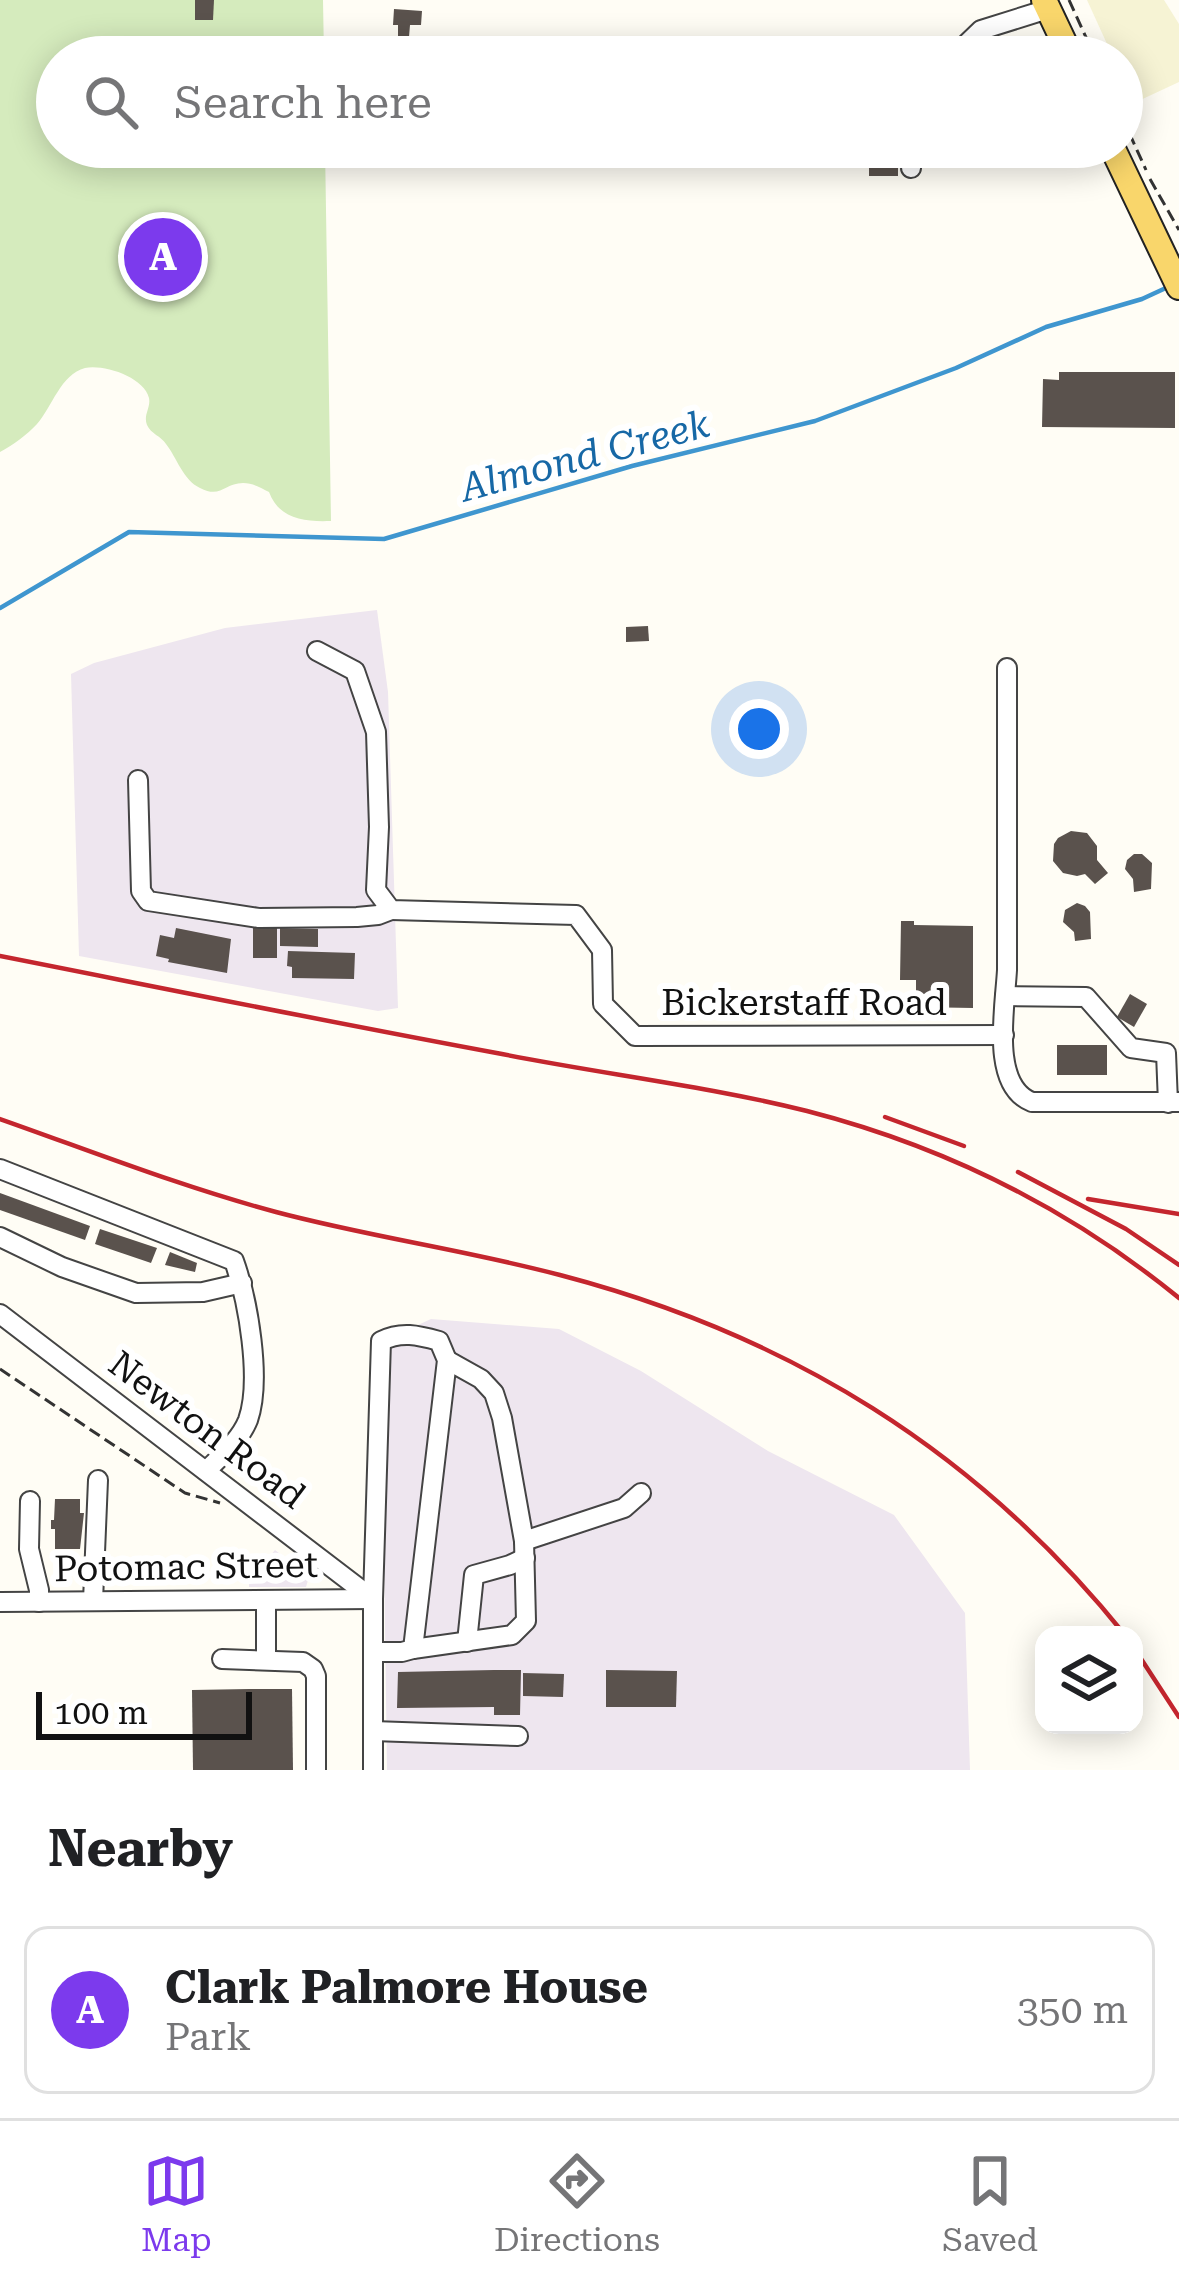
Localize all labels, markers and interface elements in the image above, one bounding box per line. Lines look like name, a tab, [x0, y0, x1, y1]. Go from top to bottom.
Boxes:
search box	[36, 36, 1143, 168]
icon: search	[78, 69, 144, 135]
text: Search here	[174, 76, 432, 129]
pin: A	[124, 212, 202, 302]
water label: Almond Creek	[454, 400, 715, 512]
your location	[729, 699, 789, 759]
street label: Bickerstaff Road	[661, 982, 947, 1024]
street label: Newton Road	[101, 1343, 313, 1517]
street label: Potomac Street	[54, 1544, 318, 1590]
map controls	[1035, 1626, 1143, 1734]
button: layers	[1035, 1626, 1143, 1734]
scale bar	[36, 1686, 252, 1739]
text: 100 m	[54, 1693, 148, 1732]
text: Nearby	[48, 1819, 233, 1878]
text: Clark Palmore House	[165, 1961, 648, 2014]
text: A	[76, 1987, 104, 2033]
text: 350 m	[1017, 1987, 1128, 2033]
text: Park	[165, 2014, 251, 2060]
tab: Map	[141, 2148, 212, 2259]
tab: Directions	[494, 2148, 660, 2259]
tab: Saved	[942, 2148, 1038, 2259]

